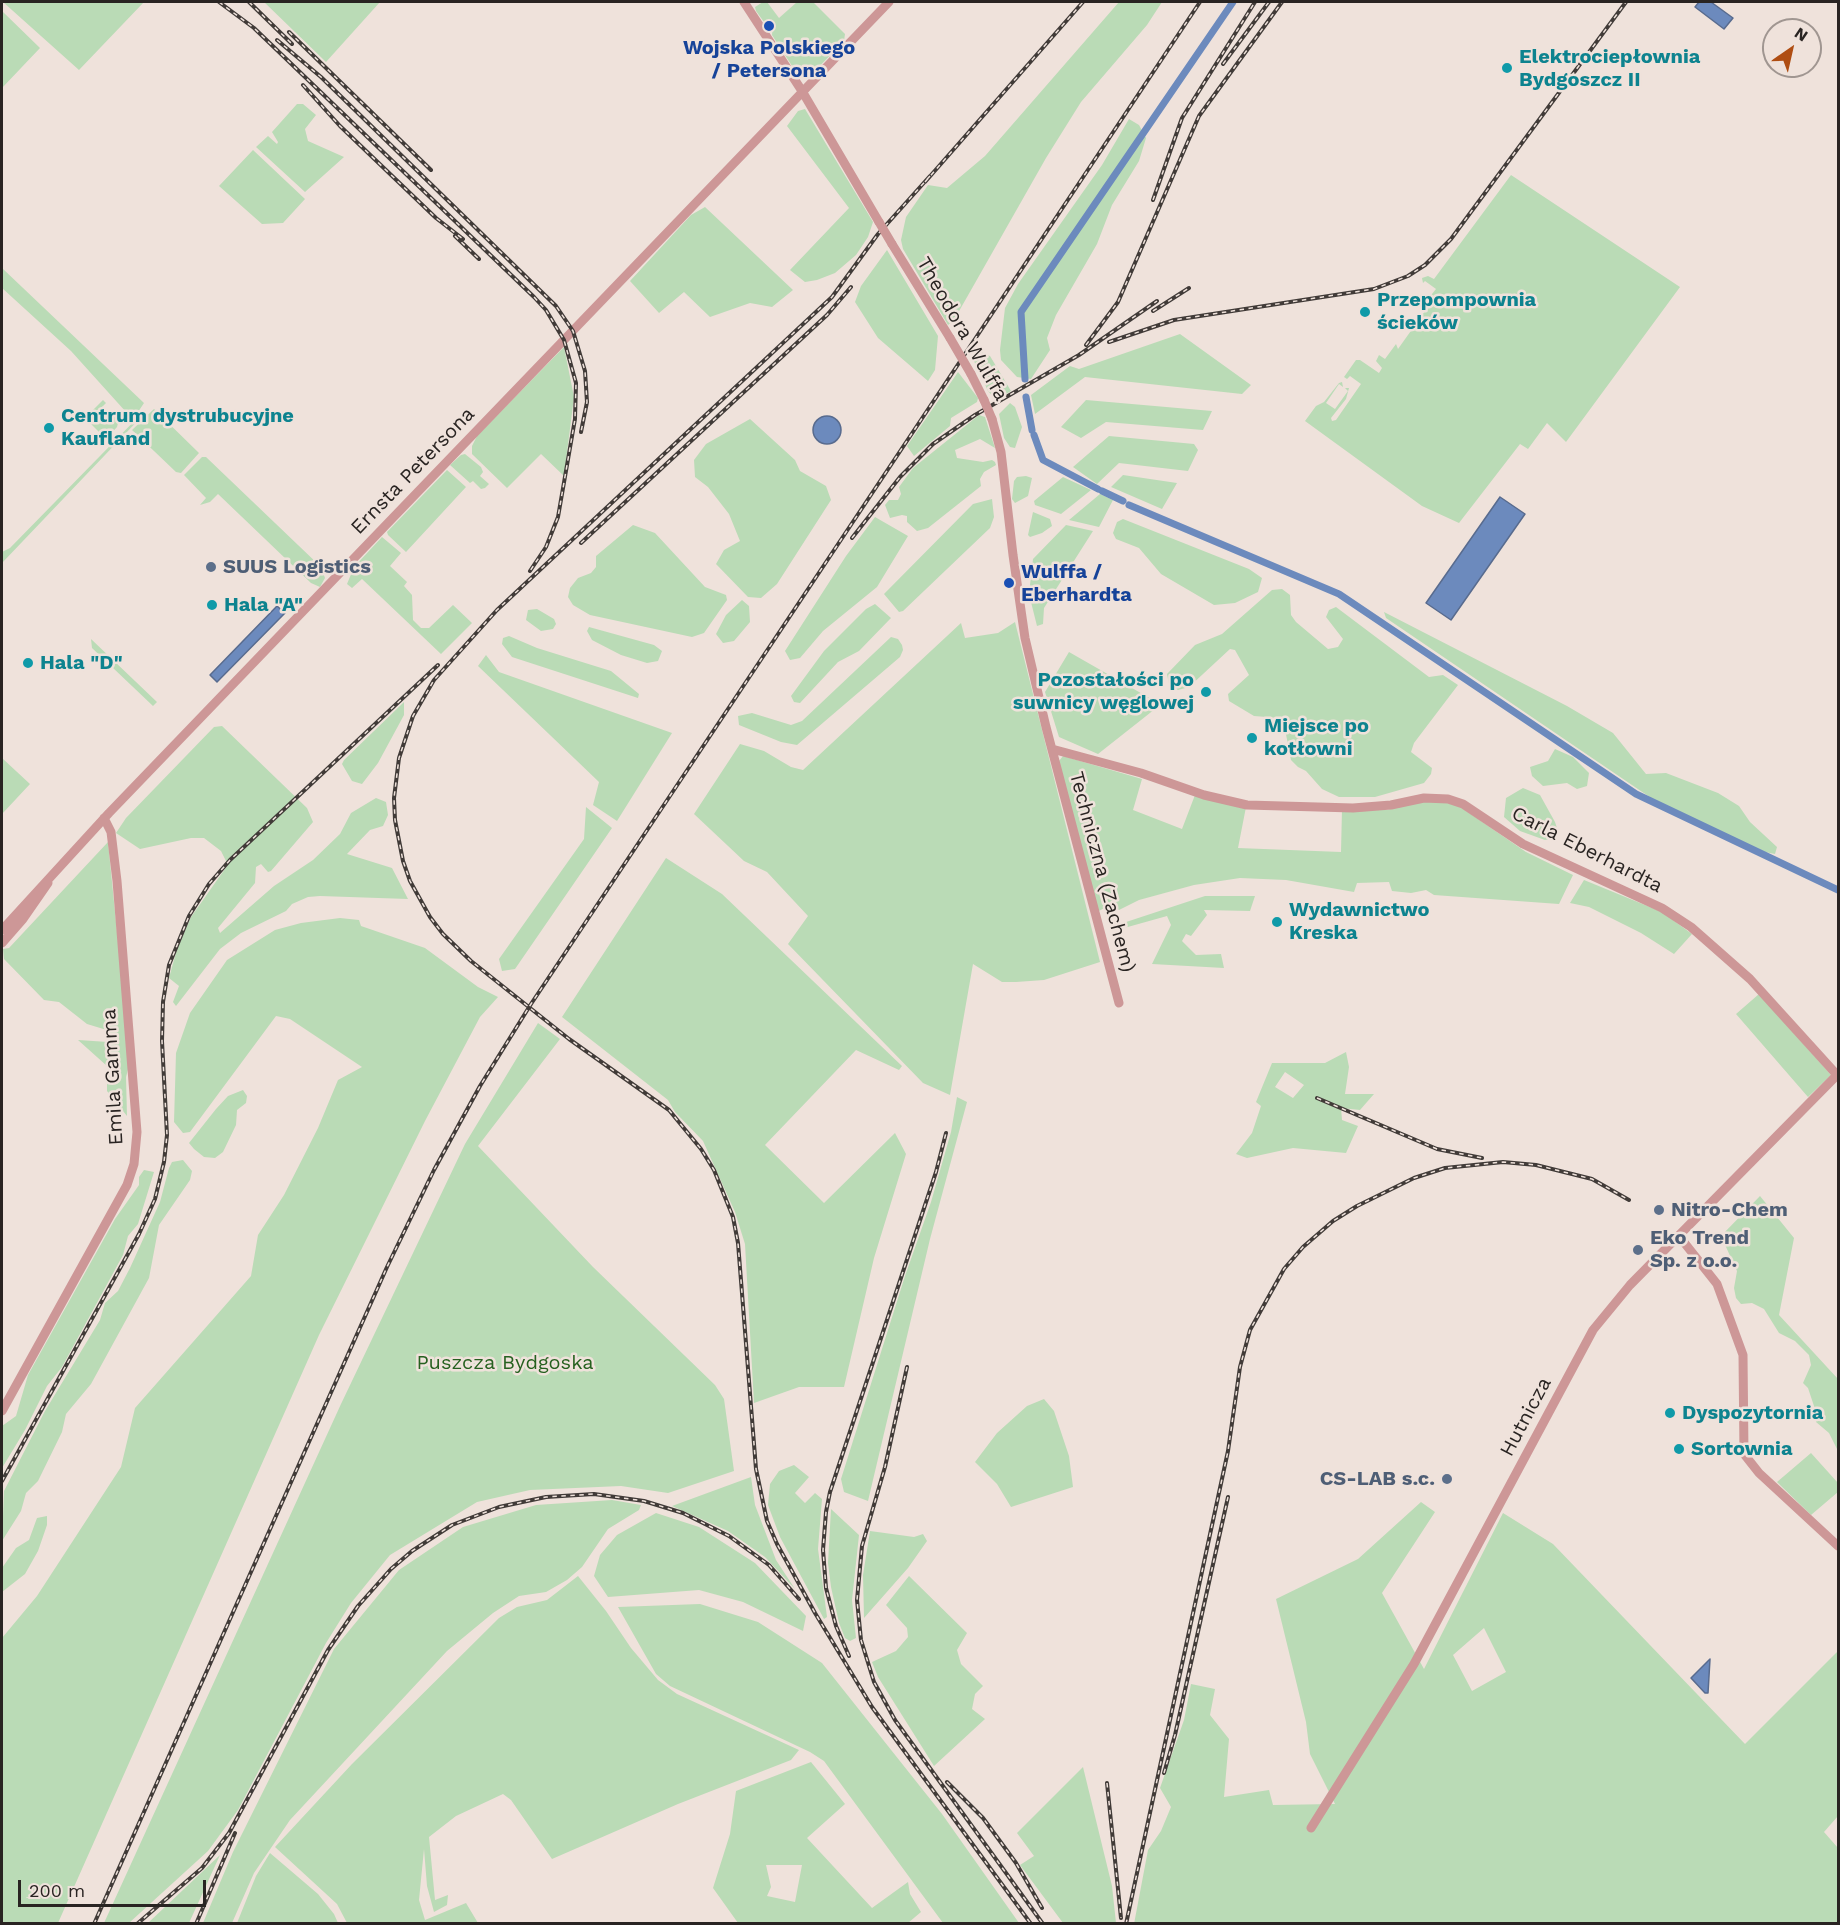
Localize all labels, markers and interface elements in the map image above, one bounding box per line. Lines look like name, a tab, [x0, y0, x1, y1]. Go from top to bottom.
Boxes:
north arrow	[1762, 18, 1822, 78]
marker: Wojska Polskiego / Petersona	[762, 19, 776, 33]
text: N	[1791, 23, 1811, 46]
place label: Wojska Polskiego / Petersona	[683, 36, 855, 83]
place label: Elektrociepłownia Bydgoszcz II	[1519, 45, 1700, 92]
marker: Elektrociepłownia Bydgoszcz II	[1500, 61, 1514, 75]
street label: Theodora Wulffa	[911, 253, 1013, 405]
place label: Przepompownia ścieków	[1377, 288, 1536, 335]
marker: Przepompownia ścieków	[1358, 305, 1372, 319]
street label: Ernsta Petersona	[346, 402, 480, 540]
place label: Centrum dystrubucyjne Kaufland	[61, 404, 294, 451]
marker: Centrum dystrubucyjne Kaufland	[42, 421, 56, 435]
place label: SUUS Logistics	[223, 555, 371, 579]
marker: SUUS Logistics	[204, 560, 218, 574]
place label: Wulffa / Eberhardta	[1021, 560, 1132, 607]
marker: Wulffa / Eberhardta	[1002, 576, 1016, 590]
place label: Hala "A"	[224, 593, 303, 617]
marker: Hala "A"	[205, 598, 219, 612]
place label: Hala "D"	[40, 651, 123, 675]
marker: Hala "D"	[21, 656, 35, 670]
place label: Pozostałości po suwnicy węglowej	[1013, 668, 1194, 715]
marker: Pozostałości po suwnicy węglowej	[1199, 685, 1213, 699]
place label: Miejsce po kotłowni	[1264, 714, 1369, 761]
marker: Miejsce po kotłowni	[1245, 731, 1259, 745]
street label: Techniczna (Zachem)	[1064, 769, 1140, 975]
street label: Carla Eberhardta	[1507, 802, 1667, 898]
place label: Wydawnictwo Kreska	[1289, 898, 1430, 945]
marker: Wydawnictwo Kreska	[1270, 915, 1284, 929]
street label: Emila Gamma	[97, 1008, 129, 1146]
place label: Nitro-Chem	[1671, 1198, 1788, 1222]
marker: Nitro-Chem	[1652, 1203, 1666, 1217]
place label: Eko Trend Sp. z o.o.	[1650, 1226, 1749, 1273]
marker: Eko Trend Sp. z o.o.	[1631, 1243, 1645, 1257]
park label: Puszcza Bydgoska	[416, 1351, 594, 1375]
street label: Hutnicza	[1495, 1373, 1557, 1461]
place label: Dyspozytornia	[1682, 1401, 1823, 1425]
marker: Dyspozytornia	[1663, 1406, 1677, 1420]
place label: Sortownia	[1691, 1437, 1792, 1461]
marker: Sortownia	[1672, 1442, 1686, 1456]
place label: CS-LAB s.c.	[1320, 1467, 1435, 1491]
marker: CS-LAB s.c.	[1440, 1472, 1454, 1486]
scale bar	[21, 1868, 208, 1906]
text: 200 m	[29, 1880, 85, 1901]

